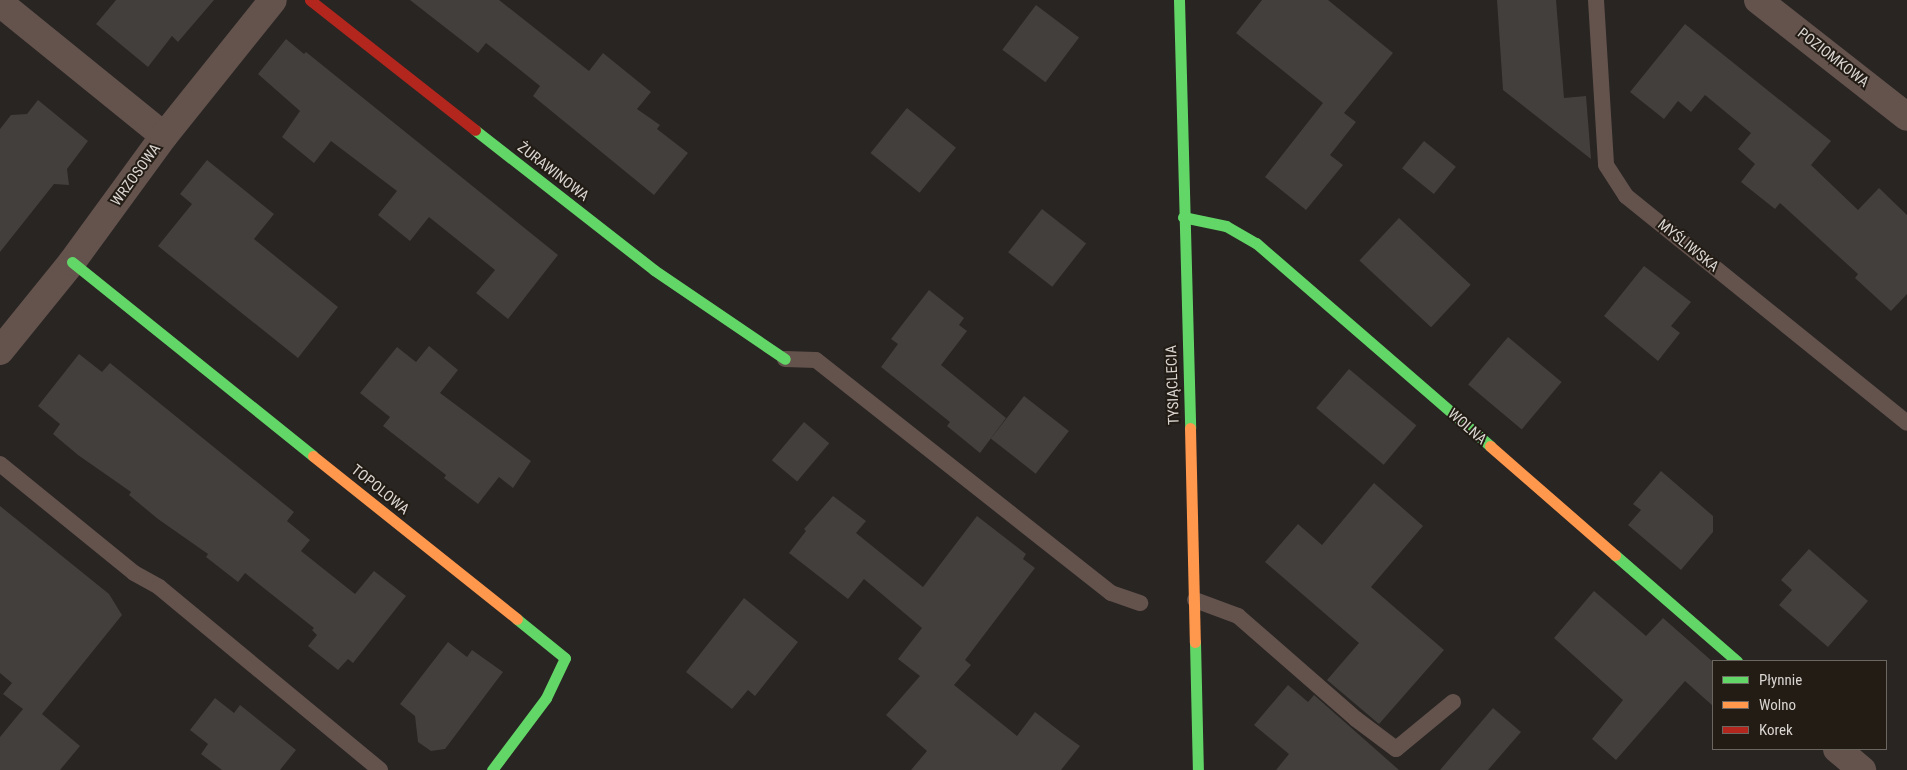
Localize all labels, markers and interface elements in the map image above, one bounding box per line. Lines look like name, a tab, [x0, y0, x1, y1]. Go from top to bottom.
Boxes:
street label: POZIOMKOWA	[1794, 24, 1872, 92]
street label: ŻURAWINOWA	[514, 139, 592, 205]
street label: WRZOSOWA	[107, 140, 165, 210]
street label: MYŚLIWSKA	[1654, 216, 1722, 276]
street label: TYSIĄCLECIA	[1163, 345, 1183, 425]
street label: WOLNA	[1444, 405, 1490, 449]
street label: TOPOLOWA	[347, 461, 413, 519]
legend	[1712, 660, 1887, 750]
text: Płynnie	[1759, 671, 1802, 689]
text: Wolno	[1759, 696, 1796, 714]
text: Korek	[1759, 721, 1793, 739]

